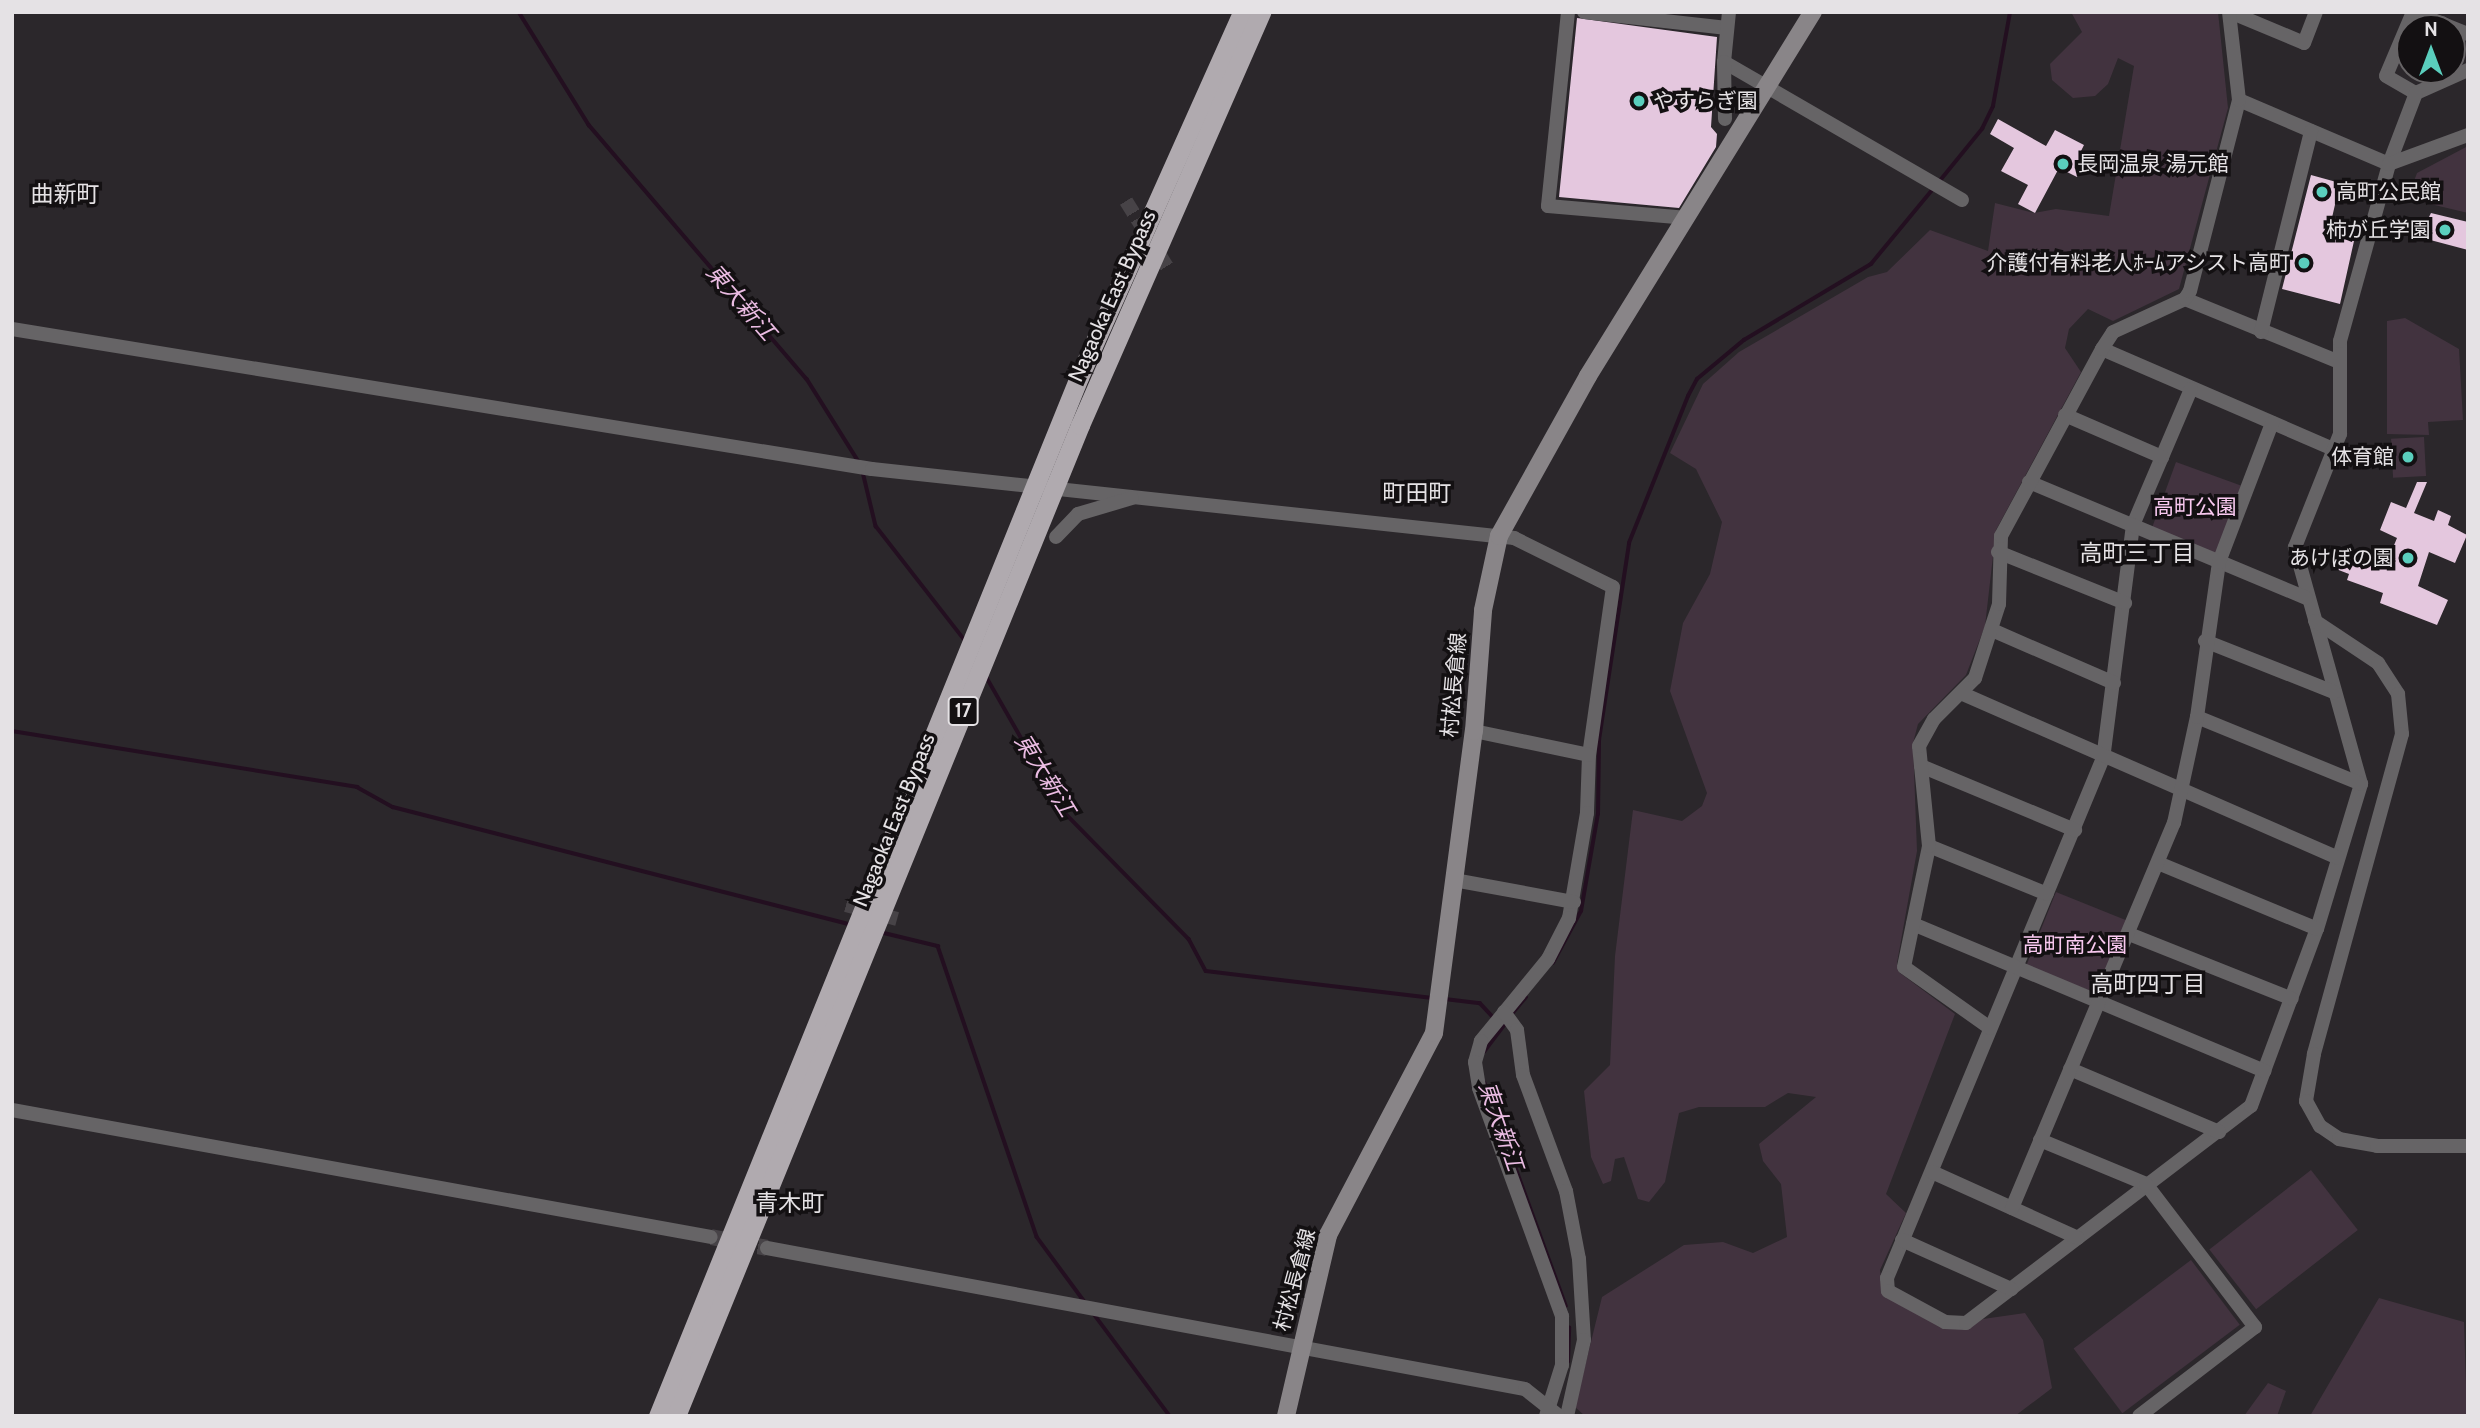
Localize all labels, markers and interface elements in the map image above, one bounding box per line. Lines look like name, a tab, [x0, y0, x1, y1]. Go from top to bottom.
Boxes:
north arrow	[2396, 14, 2466, 84]
text: N	[2424, 18, 2438, 41]
place label: やすらぎ園	[1653, 88, 1758, 114]
marker: やすらぎ園	[1631, 93, 1647, 109]
place label: 長岡温泉 湯元館	[2077, 151, 2229, 177]
marker: 長岡温泉 湯元館	[2055, 156, 2071, 172]
place label: 高町公民館	[2336, 179, 2441, 205]
district label: 曲新町	[31, 180, 99, 208]
marker: 高町公民館	[2314, 184, 2330, 200]
street label: Nagaoka East Bypass	[1063, 206, 1161, 386]
place label: 柿が丘学園	[2326, 217, 2431, 243]
marker: 柿が丘学園	[2437, 222, 2453, 238]
place label: 介護付有料老人ﾎｰﾑアシスト高町	[1986, 250, 2290, 276]
marker: 介護付有料老人ﾎｰﾑアシスト高町	[2296, 255, 2312, 271]
water label: 東大新江	[700, 258, 782, 346]
place label: 体育館	[2331, 444, 2394, 470]
marker: 体育館	[2400, 449, 2416, 465]
district label: 町田町	[1383, 479, 1451, 507]
park label: 高町公園	[2153, 494, 2237, 520]
district label: 高町三丁目	[2080, 539, 2194, 567]
place label: あけぼの園	[2289, 545, 2394, 571]
marker: あけぼの園	[2400, 550, 2416, 566]
street label: 村松長倉線	[1437, 632, 1471, 738]
road number: 17	[947, 696, 979, 726]
water label: 東大新江	[1009, 729, 1081, 821]
street label: Nagaoka East Bypass	[848, 730, 940, 910]
park label: 高町南公園	[2023, 932, 2127, 958]
district label: 高町四丁目	[2091, 970, 2205, 998]
water label: 東大新江	[1473, 1078, 1529, 1174]
district label: 青木町	[756, 1189, 824, 1217]
street label: 村松長倉線	[1269, 1226, 1321, 1334]

